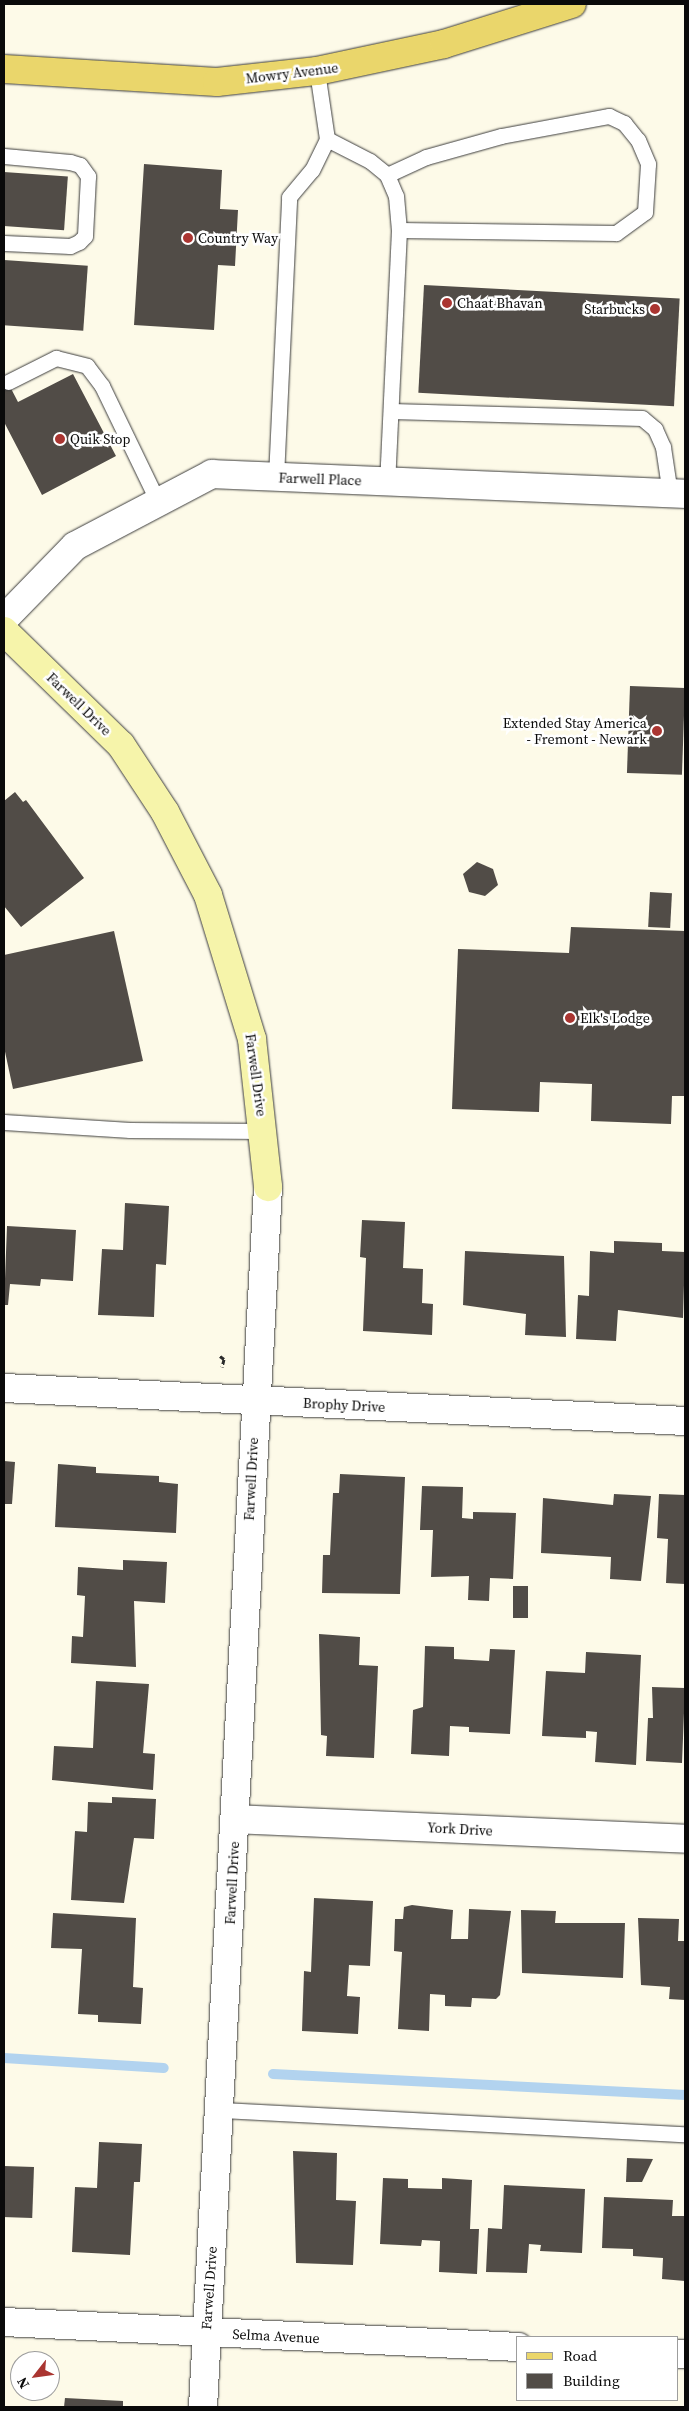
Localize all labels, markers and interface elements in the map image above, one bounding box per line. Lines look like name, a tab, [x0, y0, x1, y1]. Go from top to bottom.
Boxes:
street label: Mowry Avenue	[245, 59, 339, 87]
place label: Country Way	[198, 230, 279, 246]
marker: Country Way	[182, 232, 194, 244]
place label: Chaat Bhavan	[457, 295, 543, 311]
marker: Chaat Bhavan	[441, 297, 453, 309]
place label: Starbucks	[584, 301, 645, 317]
marker: Starbucks	[649, 303, 661, 315]
place label: Quik Stop	[70, 431, 130, 447]
marker: Quik Stop	[54, 433, 66, 445]
street label: Farwell Place	[278, 469, 362, 489]
street label: Farwell Drive	[43, 669, 115, 739]
place label: Extended Stay America - Fremont - Newark	[503, 715, 647, 748]
marker: Extended Stay America - Fremont - Newark	[651, 725, 663, 737]
place label: Elk's Lodge	[580, 1010, 650, 1026]
marker: Elk's Lodge	[564, 1012, 576, 1024]
street label: Farwell Drive	[242, 1033, 270, 1117]
street label: Brophy Drive	[302, 1394, 386, 1416]
street label: Farwell Drive	[240, 1437, 262, 1521]
street label: York Drive	[427, 1819, 493, 1839]
street label: Farwell Drive	[221, 1841, 243, 1925]
street label: Farwell Drive	[198, 2246, 220, 2330]
street label: Selma Avenue	[232, 2325, 320, 2347]
legend	[516, 2336, 679, 2401]
text: Road	[563, 2345, 597, 2366]
north arrow	[10, 2351, 60, 2401]
text: Building	[563, 2370, 620, 2391]
text: N	[12, 2374, 34, 2392]

